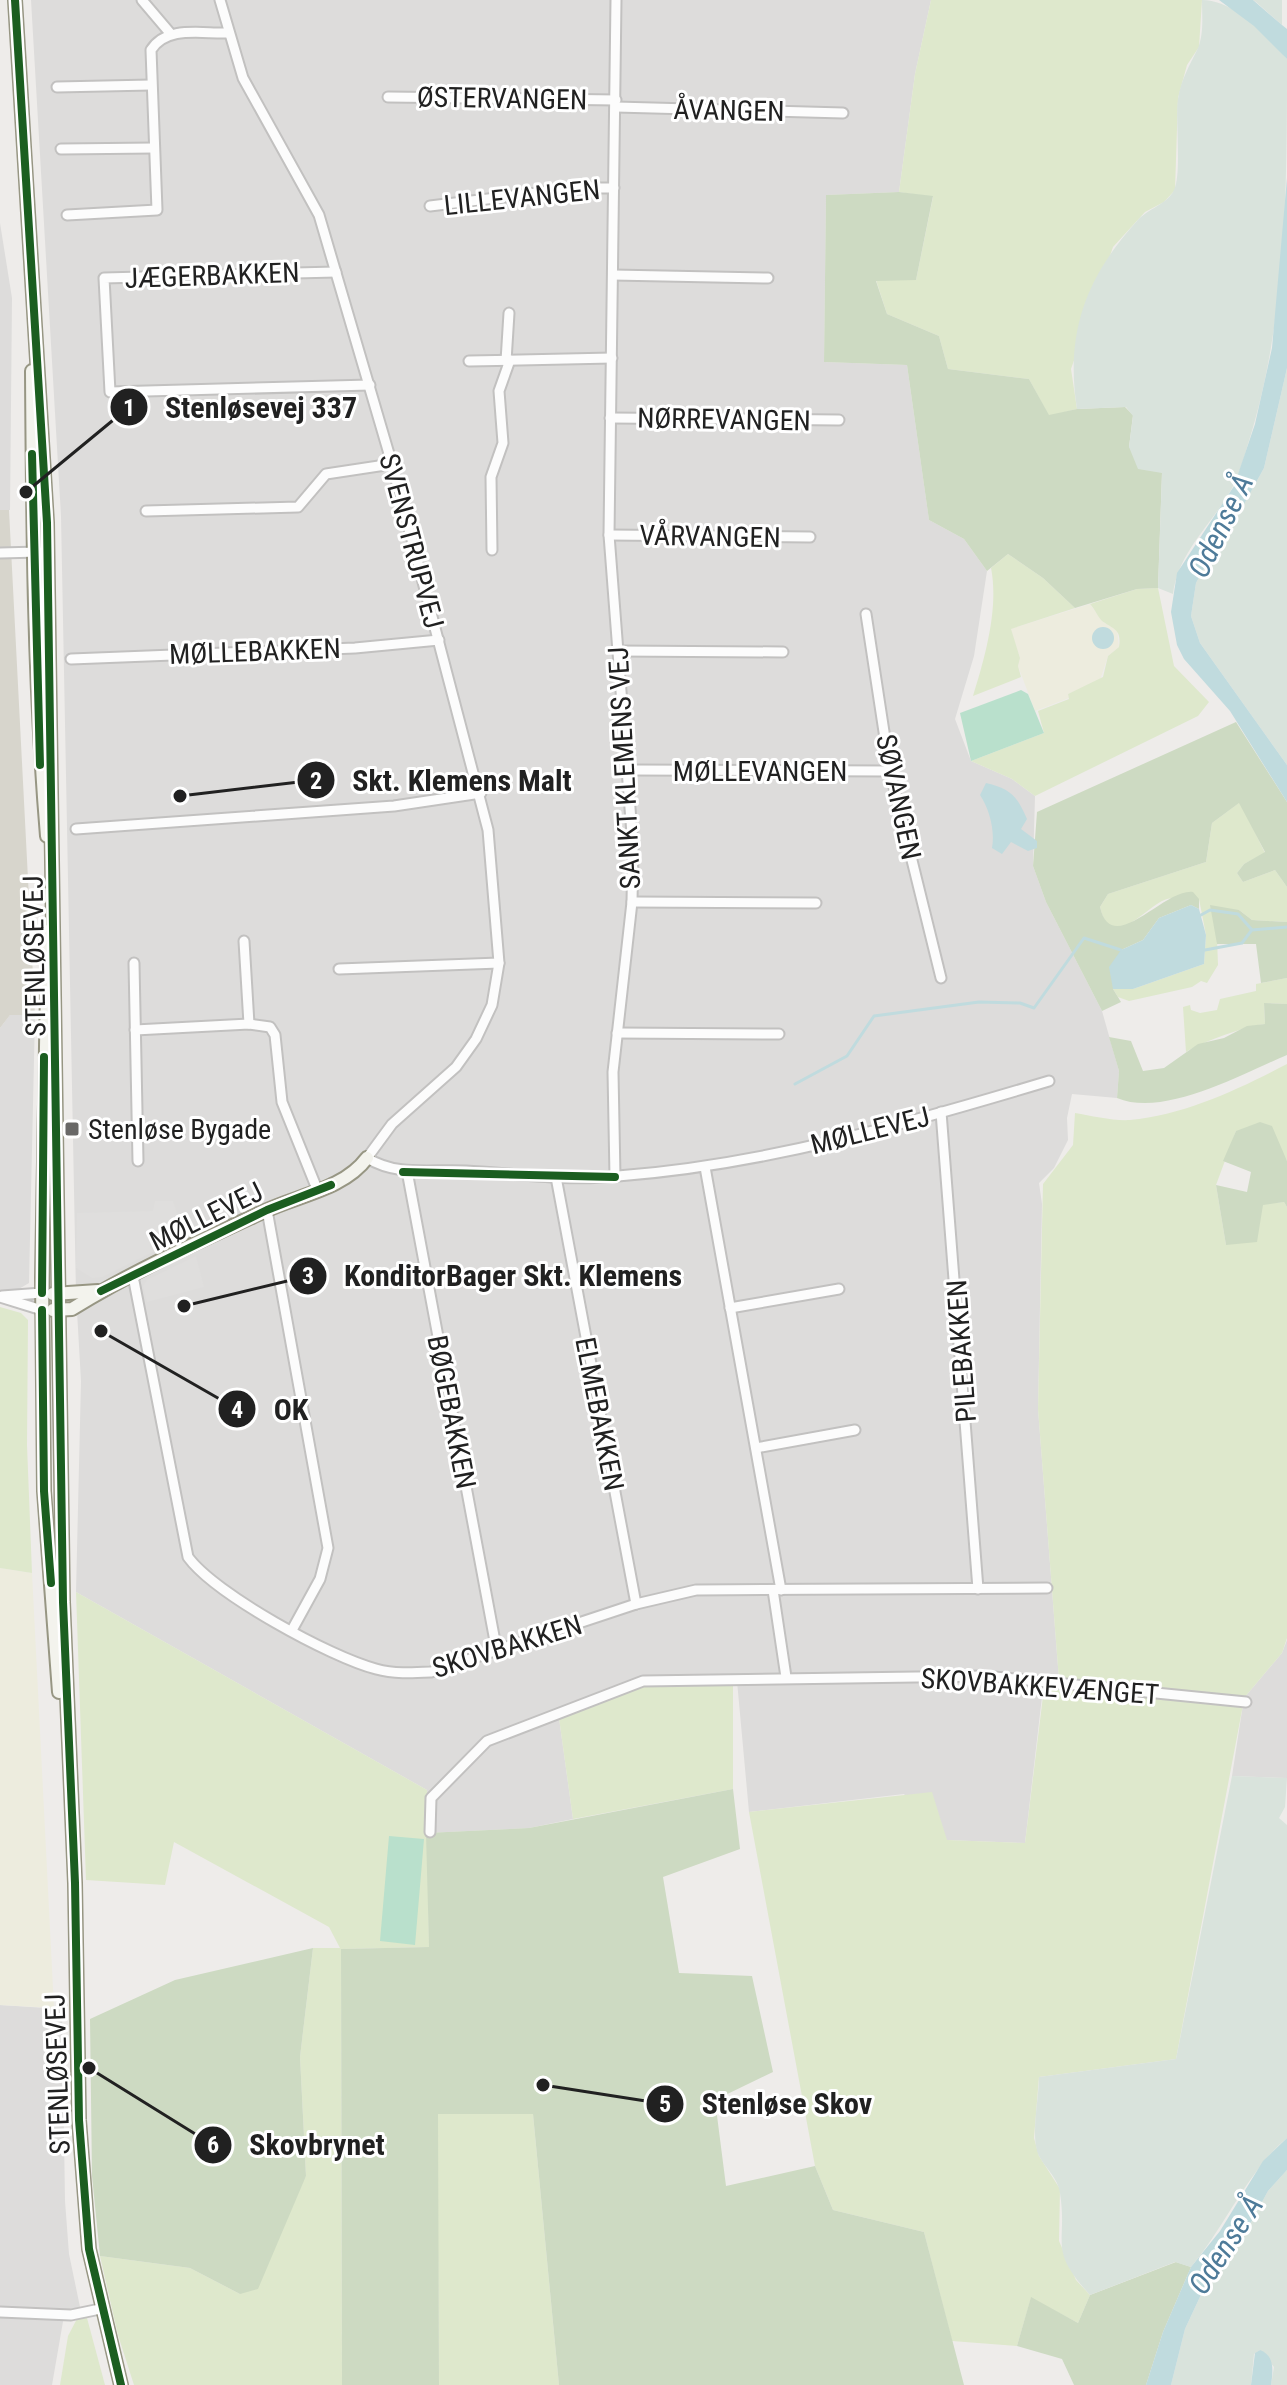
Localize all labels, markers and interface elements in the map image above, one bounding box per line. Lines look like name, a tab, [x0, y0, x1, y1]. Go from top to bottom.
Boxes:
street label: ØSTERVANGEN	[417, 81, 587, 116]
street label: ÅVANGEN	[673, 92, 785, 128]
street label: LILLEVANGEN	[442, 173, 602, 222]
street label: JÆGERBAKKEN	[124, 256, 300, 295]
callout: Stenløsevej 337	[109, 380, 373, 434]
text: Stenløsevej 337	[165, 390, 357, 425]
text: 1	[123, 394, 135, 422]
street label: NØRREVANGEN	[637, 401, 811, 438]
street label: SVENSTRUPVEJ	[372, 450, 451, 632]
water label: Odense Å	[1180, 468, 1260, 583]
street label: VÅRVANGEN	[639, 518, 781, 554]
street label: MØLLEBAKKEN	[169, 632, 341, 671]
street label: SANKT KLEMENS VEJ	[602, 646, 647, 890]
street label: SØVANGEN	[869, 731, 928, 863]
callout: Skt. Klemens Malt	[296, 753, 588, 807]
street label: MØLLEVANGEN	[673, 755, 847, 788]
text: Skt. Klemens Malt	[352, 763, 572, 798]
text: 2	[310, 767, 322, 795]
street label: STENLØSEVEJ	[17, 875, 52, 1037]
street label: MØLLEVEJ	[807, 1100, 933, 1161]
place label: Stenløse Bygade	[88, 1113, 271, 1146]
marker: Stenløse Bygade	[63, 1120, 81, 1138]
street label: MØLLEVEJ	[144, 1175, 268, 1258]
callout: KonditorBager Skt. Klemens	[288, 1249, 698, 1303]
text: KonditorBager Skt. Klemens	[344, 1258, 682, 1293]
text: 3	[302, 1262, 314, 1290]
street label: PILEBAKKEN	[940, 1278, 983, 1423]
street label: BØGEBAKKEN	[420, 1332, 483, 1492]
street label: ELMEBAKKEN	[568, 1335, 631, 1494]
callout: OK	[217, 1382, 324, 1436]
text: OK	[274, 1392, 309, 1427]
text: 4	[231, 1396, 243, 1424]
street label: SKOVBAKKEN	[428, 1608, 586, 1685]
street label: SKOVBAKKEVÆNGET	[920, 1662, 1160, 1711]
street label: STENLØSEVEJ	[38, 1993, 77, 2155]
callout: Stenløse Skov	[645, 2077, 888, 2131]
text: Stenløse Skov	[702, 2086, 873, 2121]
text: 5	[659, 2090, 671, 2118]
callout: Skovbrynet	[193, 2118, 400, 2172]
text: Skovbrynet	[249, 2127, 385, 2162]
text: 6	[207, 2131, 219, 2159]
water label: Odense Å	[1180, 2188, 1270, 2300]

